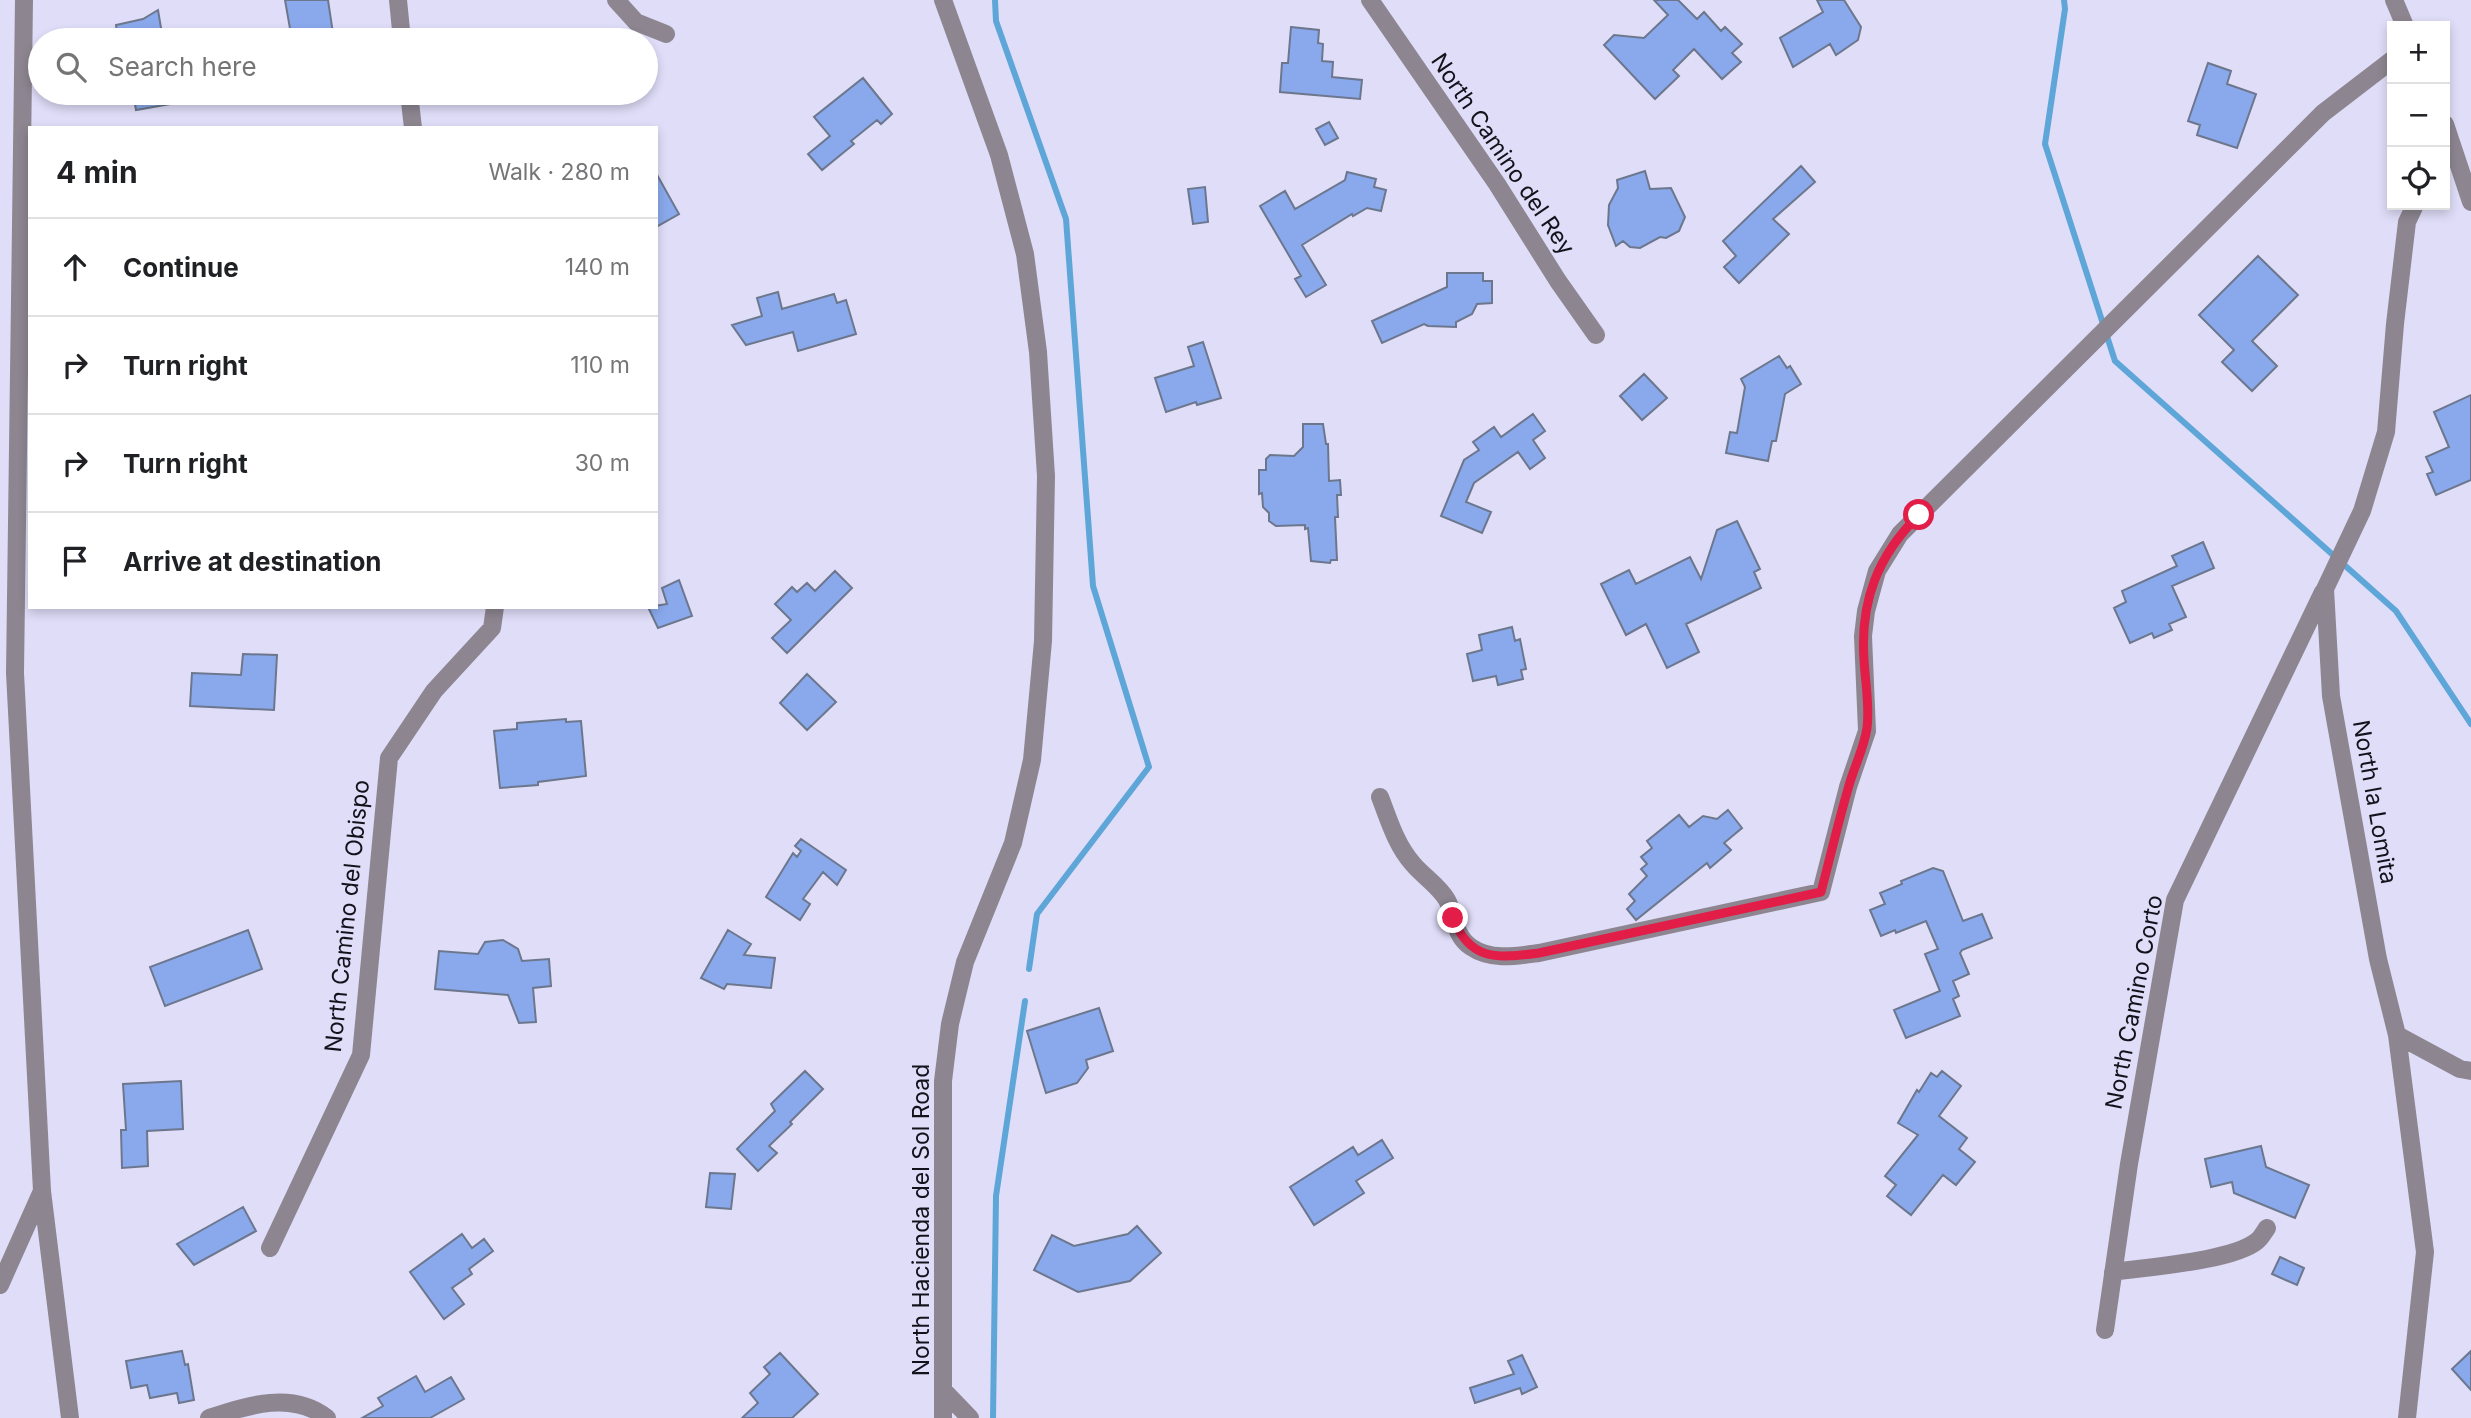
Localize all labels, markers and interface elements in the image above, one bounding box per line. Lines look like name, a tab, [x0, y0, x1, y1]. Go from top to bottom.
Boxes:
map controls	[2387, 21, 2450, 210]
button: +	[2387, 21, 2450, 84]
search box	[28, 28, 658, 105]
icon: search	[52, 48, 90, 86]
street label: North Camino del Rey	[1425, 48, 1581, 260]
text: Search here	[108, 51, 257, 82]
button: −	[2387, 84, 2450, 147]
button: locate	[2387, 147, 2450, 210]
text: 4 min	[56, 154, 138, 190]
text: Walk · 280 m	[488, 158, 630, 186]
icon: ahead	[56, 248, 94, 286]
text: Continue	[123, 252, 239, 283]
text: 140 m	[565, 253, 630, 281]
icon: right	[56, 346, 94, 384]
text: Turn right	[123, 350, 248, 381]
text: 110 m	[570, 351, 630, 379]
icon: right	[56, 444, 94, 482]
text: Turn right	[123, 448, 248, 479]
text: 30 m	[575, 449, 630, 477]
route start	[1903, 499, 1934, 530]
icon: arrive	[56, 542, 94, 580]
text: Arrive at destination	[123, 546, 382, 577]
street label: North la Lomita	[2347, 718, 2403, 886]
street label: North Camino del Obispo	[319, 778, 375, 1054]
street label: North Camino Corto	[2099, 892, 2169, 1112]
route end	[1437, 902, 1468, 933]
street label: North Hacienda del Sol Road	[907, 1064, 935, 1376]

